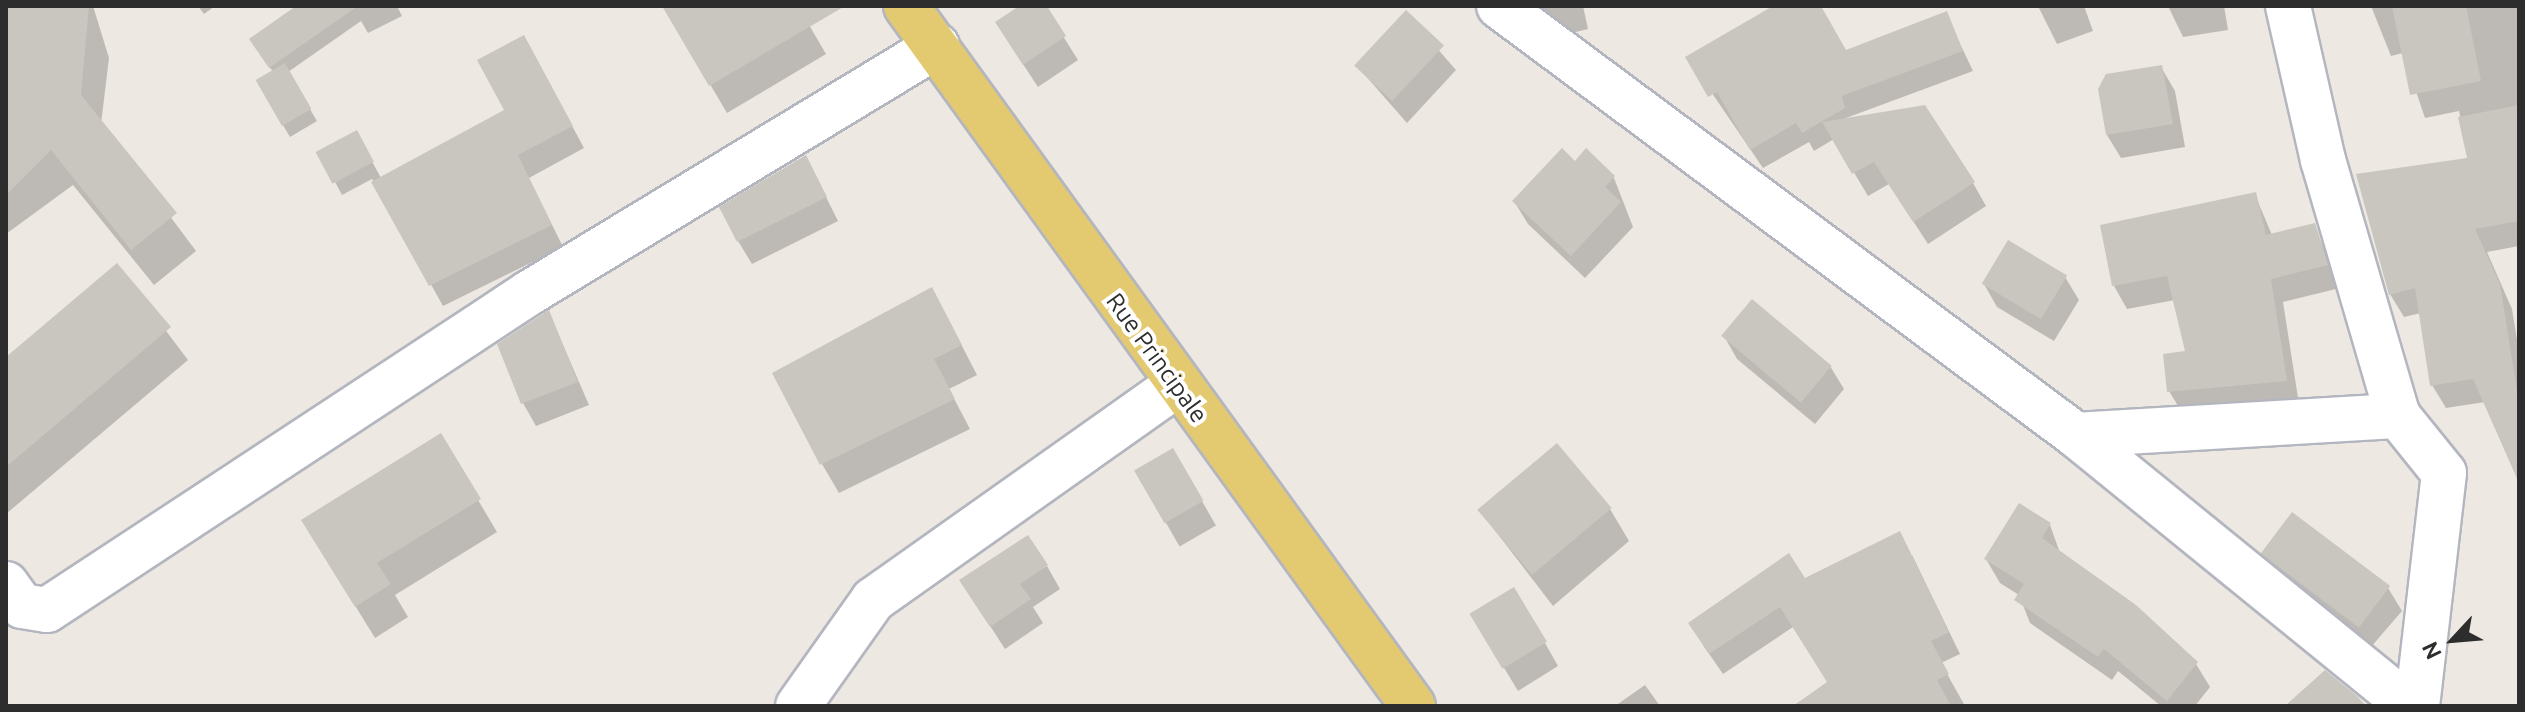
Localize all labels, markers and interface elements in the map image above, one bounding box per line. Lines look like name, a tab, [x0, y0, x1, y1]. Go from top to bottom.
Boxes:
street label: Rue Principale	[1100, 288, 1214, 428]
north arrow	[2413, 600, 2493, 680]
text: N	[2416, 638, 2446, 664]

